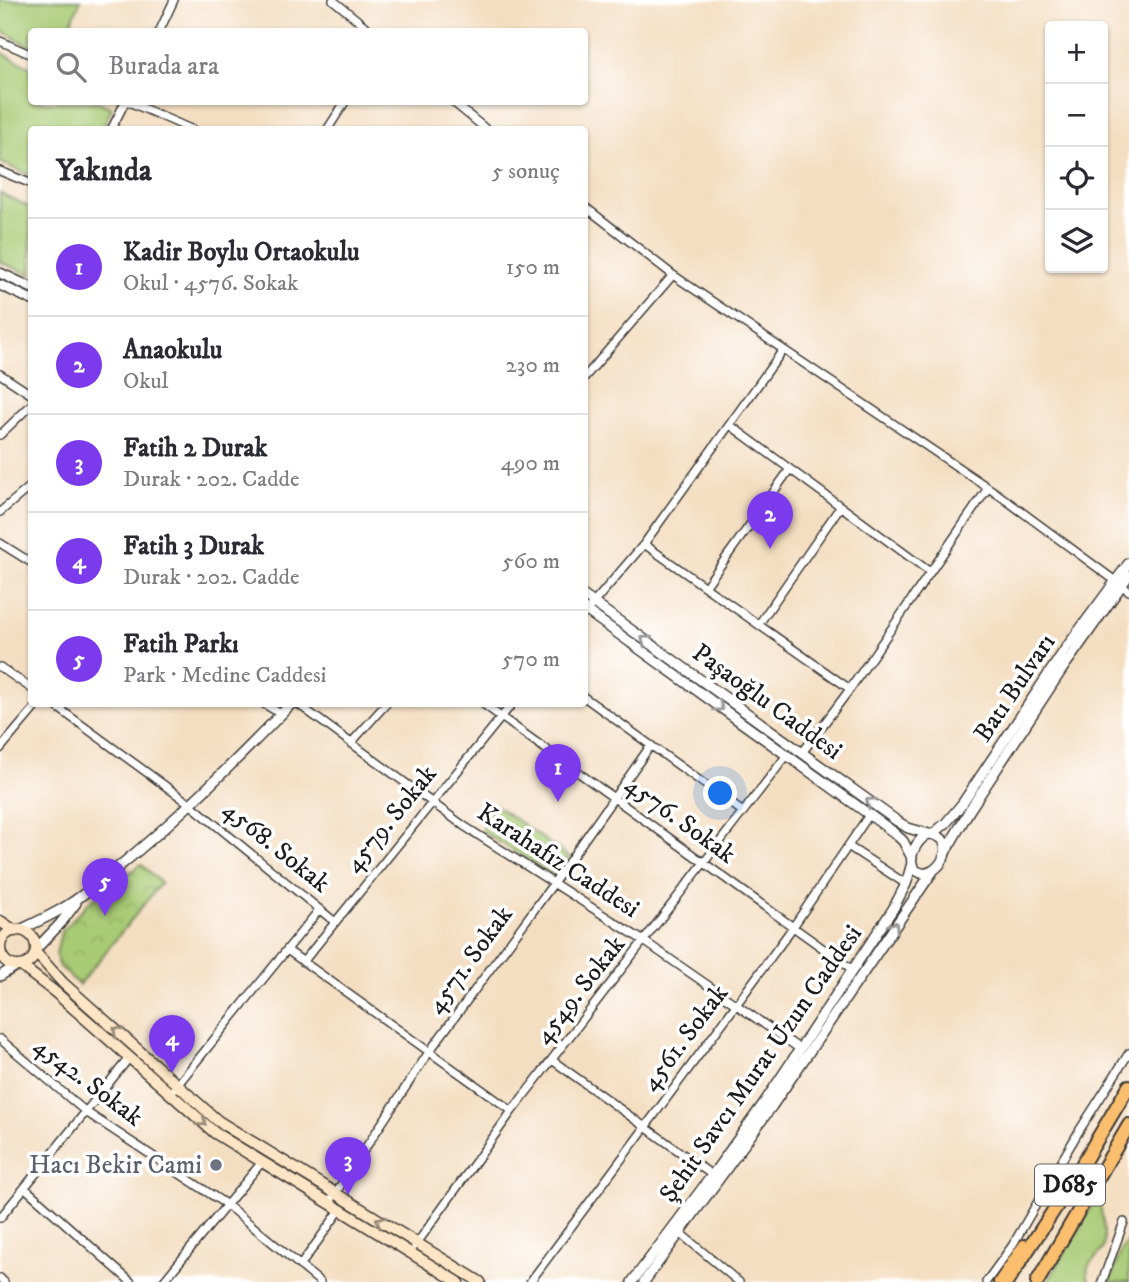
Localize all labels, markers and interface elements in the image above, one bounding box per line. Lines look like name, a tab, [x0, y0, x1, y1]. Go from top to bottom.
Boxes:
map controls	[1045, 21, 1108, 273]
button: +	[1045, 21, 1108, 84]
search box	[28, 28, 588, 105]
icon: search	[52, 48, 90, 86]
text: Burada ara	[108, 50, 219, 83]
button: −	[1045, 84, 1108, 147]
button: locate	[1045, 147, 1108, 210]
text: Yakında	[56, 153, 152, 190]
text: 5 sonuç	[492, 157, 560, 186]
button: layers	[1045, 210, 1108, 273]
text: Kadir Boylu Ortaokulu	[123, 236, 360, 269]
text: 1	[75, 253, 83, 282]
text: 150 m	[506, 253, 560, 282]
text: Okul · 4576. Sokak	[123, 269, 299, 298]
text: Anaokulu	[123, 334, 222, 367]
text: 2	[73, 351, 85, 380]
text: 230 m	[506, 351, 560, 380]
text: Okul	[123, 367, 168, 396]
text: Fatih 2 Durak	[123, 432, 267, 465]
text: 3	[75, 449, 83, 478]
text: 490 m	[501, 449, 560, 478]
text: Durak · 202. Cadde	[123, 465, 300, 494]
pin: 2	[747, 491, 793, 549]
text: Fatih 3 Durak	[123, 530, 264, 563]
text: 4	[72, 547, 86, 576]
text: 560 m	[502, 547, 560, 576]
text: Durak · 202. Cadde	[123, 563, 300, 592]
text: Fatih Parkı	[123, 628, 239, 661]
street label: Batı Bulvarı	[967, 628, 1063, 748]
one-way arrow	[640, 636, 653, 648]
street label: Paşaoğlu Caddesi	[686, 636, 848, 768]
text: 5	[73, 645, 85, 674]
text: 570 m	[502, 645, 560, 674]
text: Park · Medine Caddesi	[123, 661, 327, 690]
one-way arrow	[711, 698, 724, 711]
pin: 1	[535, 744, 581, 802]
street label: 4579. Sokak	[338, 758, 445, 880]
street label: 4576. Sokak	[618, 769, 742, 872]
your location	[703, 776, 737, 810]
street label: 4568. Sokak	[215, 794, 337, 900]
street label: Karahafız Caddesi	[471, 796, 645, 926]
one-way arrow	[865, 797, 877, 810]
pin: 5	[82, 858, 128, 916]
street label: 4571. Sokak	[420, 899, 520, 1021]
street label: Şehit Savcı Murat Uzun Caddesi	[652, 919, 870, 1209]
one-way arrow	[886, 921, 899, 934]
street label: 4549. Sokak	[527, 929, 633, 1051]
street label: 4561. Sokak	[634, 978, 736, 1098]
pin: 4	[149, 1015, 195, 1073]
one-way arrow	[112, 1027, 125, 1039]
street label: 4542. Sokak	[26, 1030, 150, 1134]
one-way arrow	[194, 1114, 207, 1126]
pin: 3	[325, 1137, 371, 1195]
place label: Hacı Bekir Cami	[29, 1149, 202, 1182]
marker: Hacı Bekir Cami	[208, 1157, 224, 1173]
road number: D685	[1035, 1164, 1105, 1205]
one-way arrow	[374, 1216, 387, 1229]

